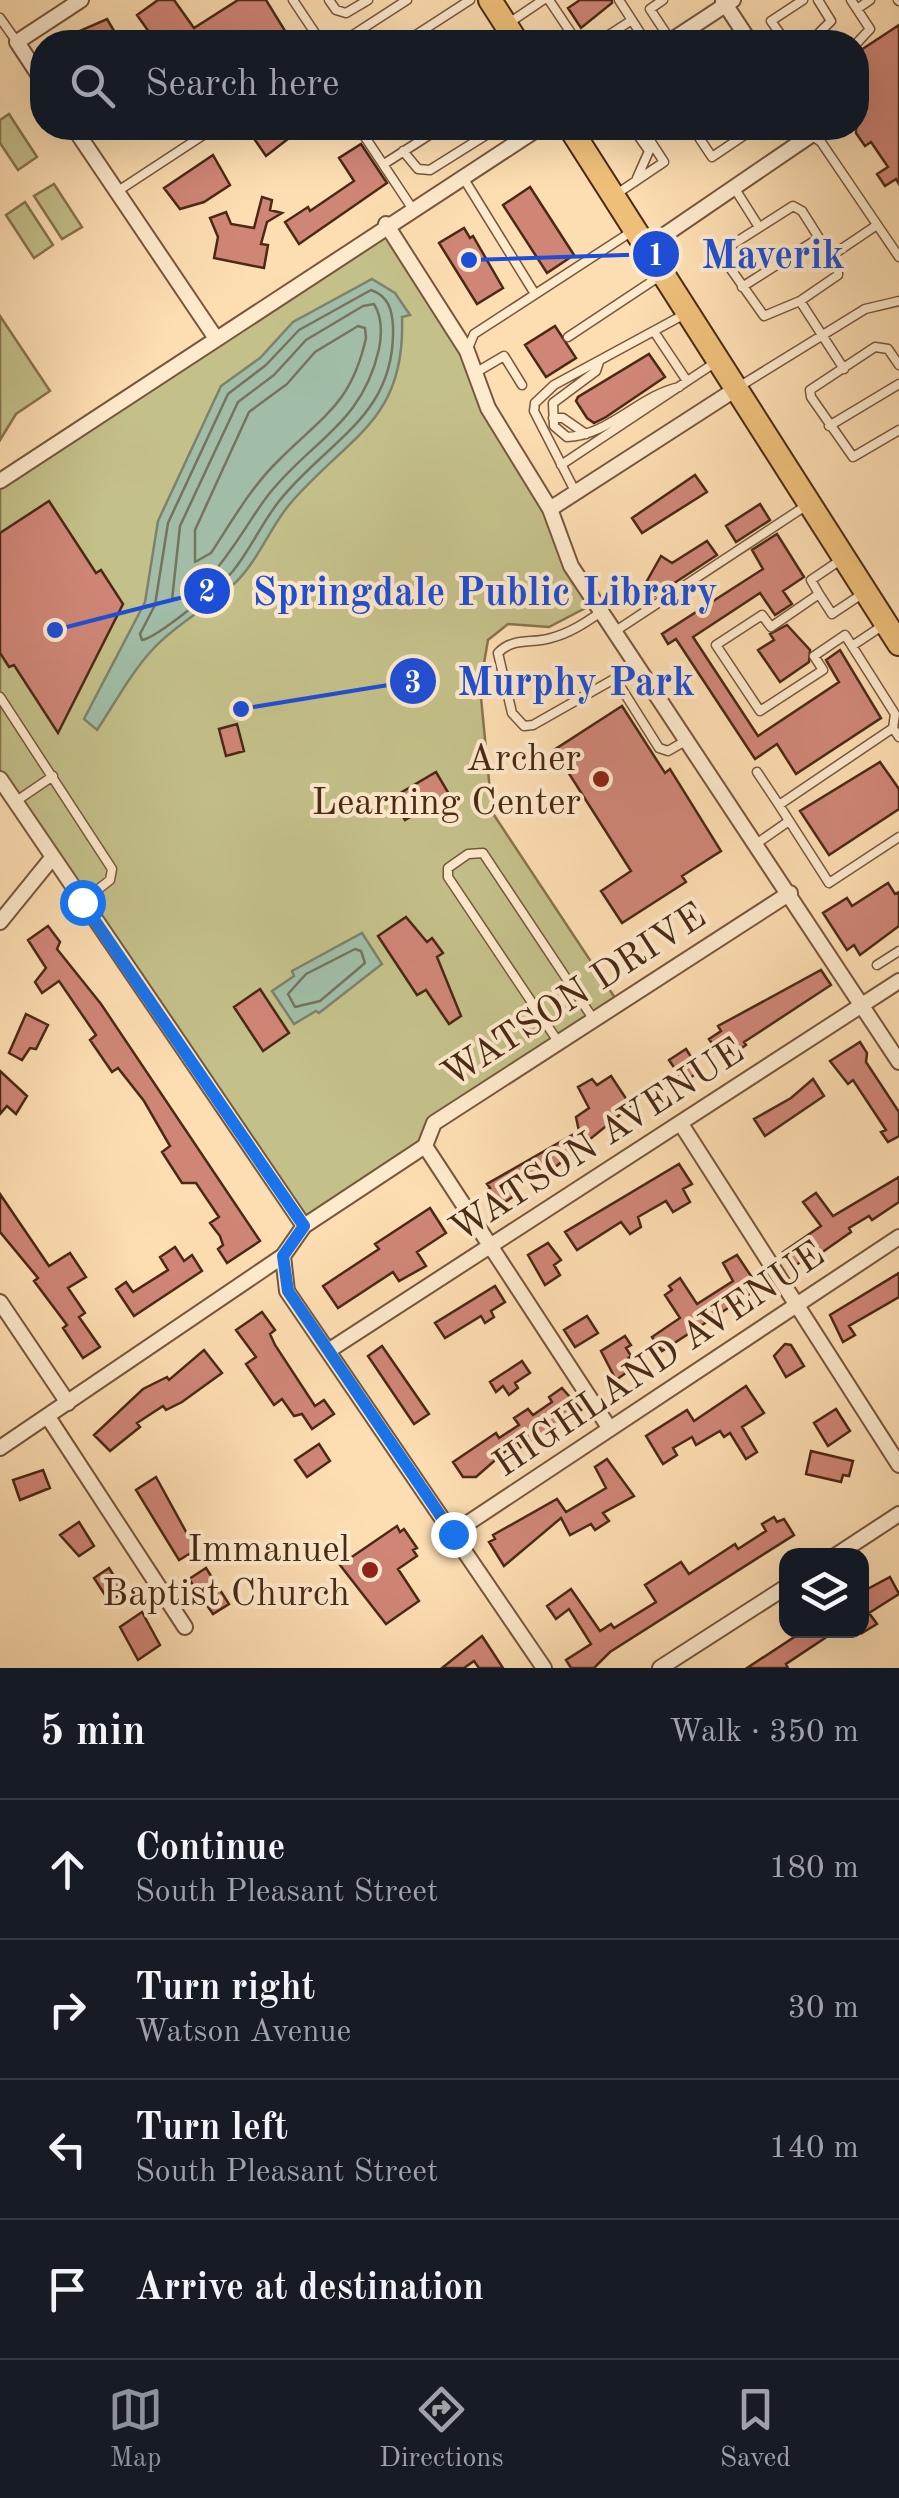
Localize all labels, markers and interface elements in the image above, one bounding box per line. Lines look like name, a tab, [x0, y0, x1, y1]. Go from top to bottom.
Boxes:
search box	[30, 30, 869, 140]
icon: search	[65, 58, 120, 113]
text: Search here	[145, 66, 340, 104]
callout: Maverik	[631, 219, 864, 289]
text: Maverik	[701, 238, 845, 278]
text: 1	[647, 242, 665, 272]
callout: Springdale Public Library	[182, 556, 738, 626]
text: Springdale Public Library	[252, 575, 718, 615]
text: 2	[198, 578, 216, 608]
callout: Murphy Park	[388, 646, 715, 716]
text: Murphy Park	[457, 665, 695, 705]
text: 3	[404, 669, 422, 699]
place label: Archer Learning Center	[311, 741, 581, 823]
marker: Archer Learning Center	[590, 768, 612, 790]
route start	[60, 880, 106, 926]
street label: WATSON DRIVE	[436, 897, 713, 1096]
street label: WATSON AVENUE	[444, 1033, 751, 1250]
street label: HIGHLAND AVENUE	[488, 1236, 832, 1485]
route end	[431, 1512, 477, 1558]
place label: Immanuel Baptist Church	[102, 1532, 350, 1614]
map controls	[779, 1548, 869, 1638]
button: layers	[779, 1548, 869, 1638]
marker: Immanuel Baptist Church	[359, 1559, 381, 1581]
text: 5 min	[40, 1712, 146, 1754]
text: Walk · 350 m	[669, 1717, 859, 1749]
text: Continue	[135, 1830, 285, 1868]
icon: ahead	[40, 1842, 95, 1897]
text: 180 m	[769, 1853, 859, 1885]
text: South Pleasant Street	[135, 1877, 438, 1909]
text: Turn right	[135, 1970, 315, 2008]
icon: right	[40, 1982, 95, 2037]
text: 30 m	[788, 1993, 859, 2025]
text: Watson Avenue	[135, 2017, 351, 2049]
text: Turn left	[135, 2110, 288, 2148]
icon: left	[40, 2122, 95, 2177]
text: 140 m	[769, 2133, 859, 2165]
text: South Pleasant Street	[135, 2157, 438, 2189]
icon: arrive	[40, 2262, 95, 2317]
text: Arrive at destination	[135, 2270, 484, 2308]
tab: Map	[108, 2382, 163, 2477]
tab: Directions	[379, 2382, 504, 2477]
tab: Saved	[720, 2382, 791, 2477]

